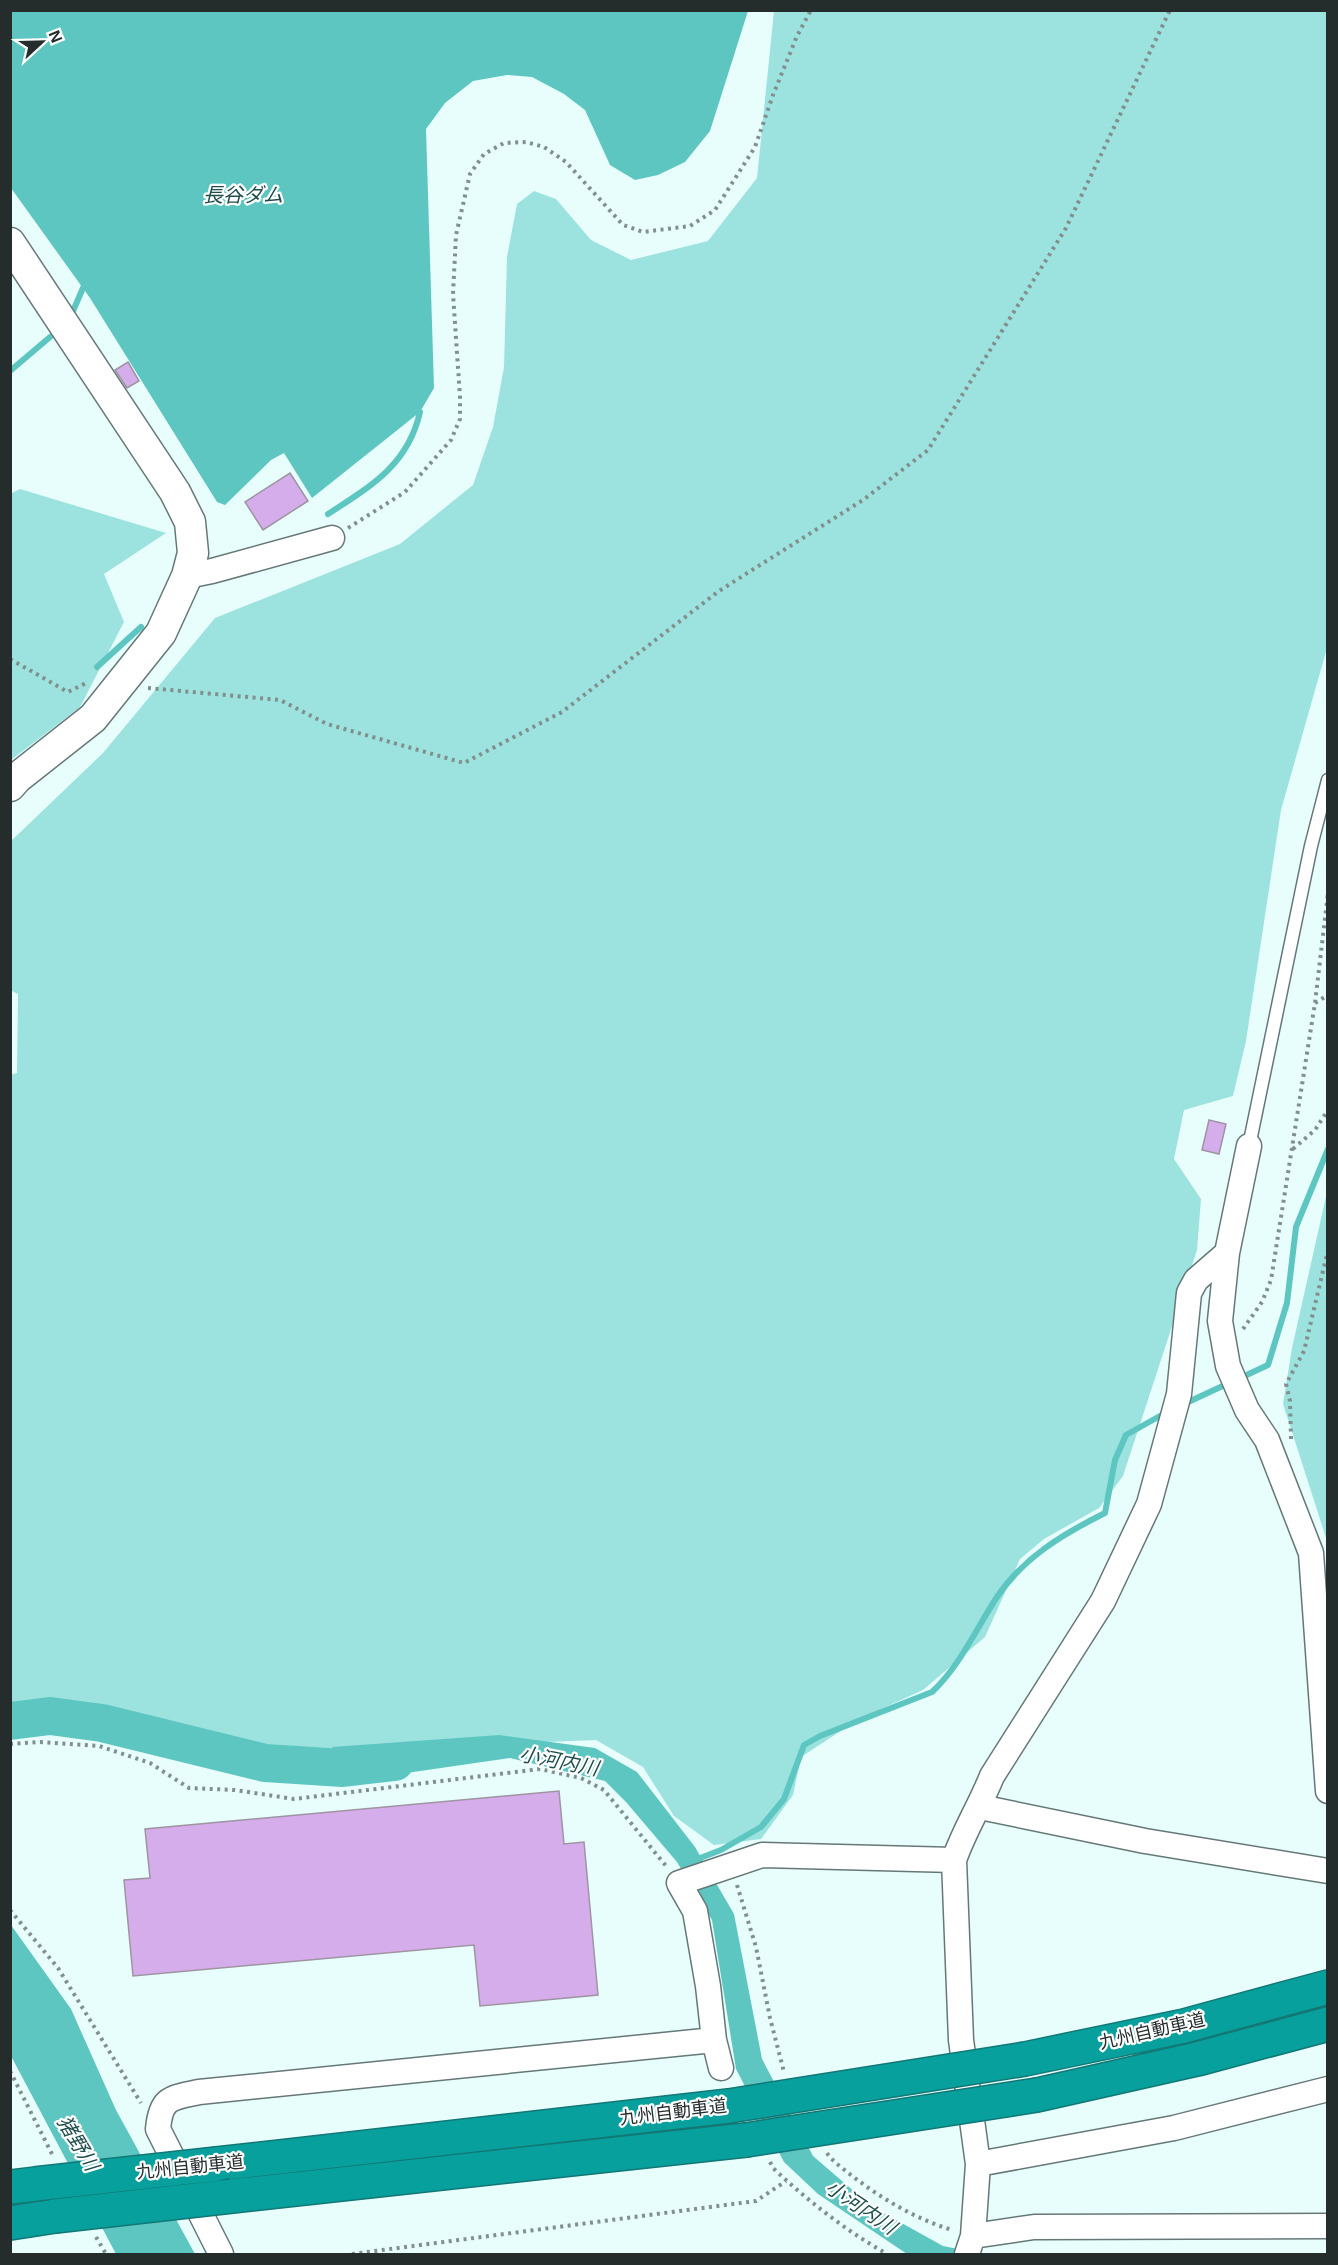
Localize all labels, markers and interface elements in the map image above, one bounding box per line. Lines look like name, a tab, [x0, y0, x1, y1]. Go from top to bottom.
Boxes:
north arrow	[12, 12, 72, 72]
text: N	[45, 28, 65, 45]
water label: 長谷ダム	[203, 184, 283, 206]
water label: 小河内川	[518, 1743, 602, 1780]
street label: 九州自動車道	[1097, 2009, 1207, 2053]
street label: 九州自動車道	[618, 2095, 728, 2129]
water label: 猪野川	[53, 2112, 104, 2176]
street label: 九州自動車道	[135, 2151, 245, 2183]
water label: 小河内川	[822, 2176, 902, 2240]

